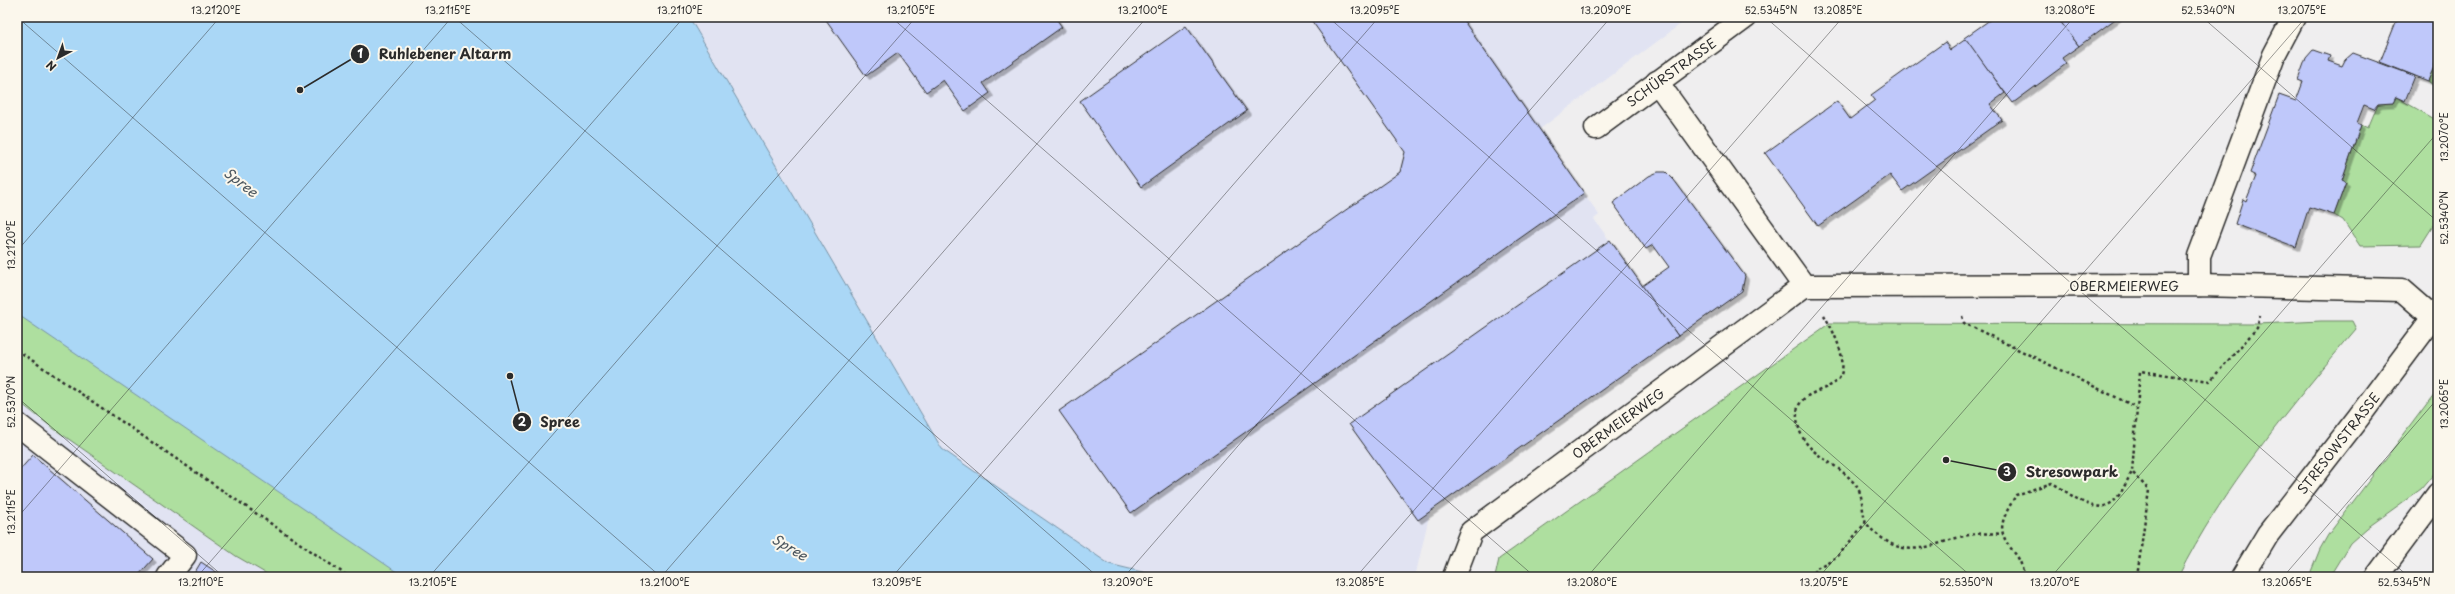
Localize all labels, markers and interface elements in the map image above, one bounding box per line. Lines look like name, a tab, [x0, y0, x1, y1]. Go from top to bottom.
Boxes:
text: 13.2120°E	[191, 2, 241, 17]
text: 13.2115°E	[425, 2, 471, 17]
text: 13.2110°E	[657, 2, 703, 17]
text: 13.2105°E	[887, 2, 935, 17]
text: 13.2100°E	[1118, 2, 1168, 17]
text: 13.2095°E	[1350, 2, 1400, 17]
text: 13.2090°E	[1581, 2, 1631, 17]
text: 52.5345°N	[1744, 2, 1798, 17]
text: 13.2085°E	[1813, 2, 1863, 17]
text: 13.2080°E	[2045, 2, 2095, 17]
text: 52.5340°N	[2181, 2, 2235, 17]
text: 13.2075°E	[2278, 2, 2326, 17]
street label: SCHÜRSTRASSE	[1622, 33, 1720, 111]
north arrow	[38, 38, 78, 78]
callout: Ruhlebener Altarm	[350, 41, 520, 67]
text: Ruhlebener Altarm	[379, 43, 511, 64]
text: 1	[357, 44, 363, 62]
text: N	[42, 56, 60, 75]
text: 13.2070°E	[2436, 112, 2451, 162]
water label: Spree	[220, 162, 263, 203]
text: 52.5340°N	[2436, 191, 2451, 245]
text: 13.2120°E	[3, 220, 18, 270]
street label: OBERMEIERWEG	[2069, 276, 2179, 295]
text: 52.5370°N	[3, 375, 18, 428]
text: 13.2065°E	[2436, 379, 2451, 429]
street label: OBERMEIERWEG	[1568, 383, 1668, 463]
street label: STRESOWSTRASSE	[2292, 388, 2384, 498]
callout: Spree	[512, 409, 587, 435]
text: Spree	[540, 411, 580, 432]
text: 2	[518, 412, 527, 430]
callout: Stresowpark	[1997, 459, 2126, 485]
text: Stresowpark	[2026, 461, 2119, 482]
text: 3	[2003, 462, 2011, 480]
text: 13.2115°E	[3, 489, 18, 535]
water label: Spree	[768, 528, 813, 566]
text: 13.2110°E	[178, 574, 224, 589]
text: 13.2105°E	[409, 574, 457, 589]
text: 13.2100°E	[640, 574, 690, 589]
text: 13.2095°E	[872, 574, 922, 589]
text: 13.2090°E	[1103, 574, 1153, 589]
text: 13.2085°E	[1335, 574, 1385, 589]
text: 13.2080°E	[1567, 574, 1617, 589]
text: 13.2075°E	[1800, 574, 1848, 589]
text: 52.5350°N	[1939, 574, 1993, 589]
text: 13.2070°E	[2030, 574, 2080, 589]
text: 13.2065°E	[2262, 574, 2312, 589]
text: 52.5345°N	[2377, 574, 2431, 589]

